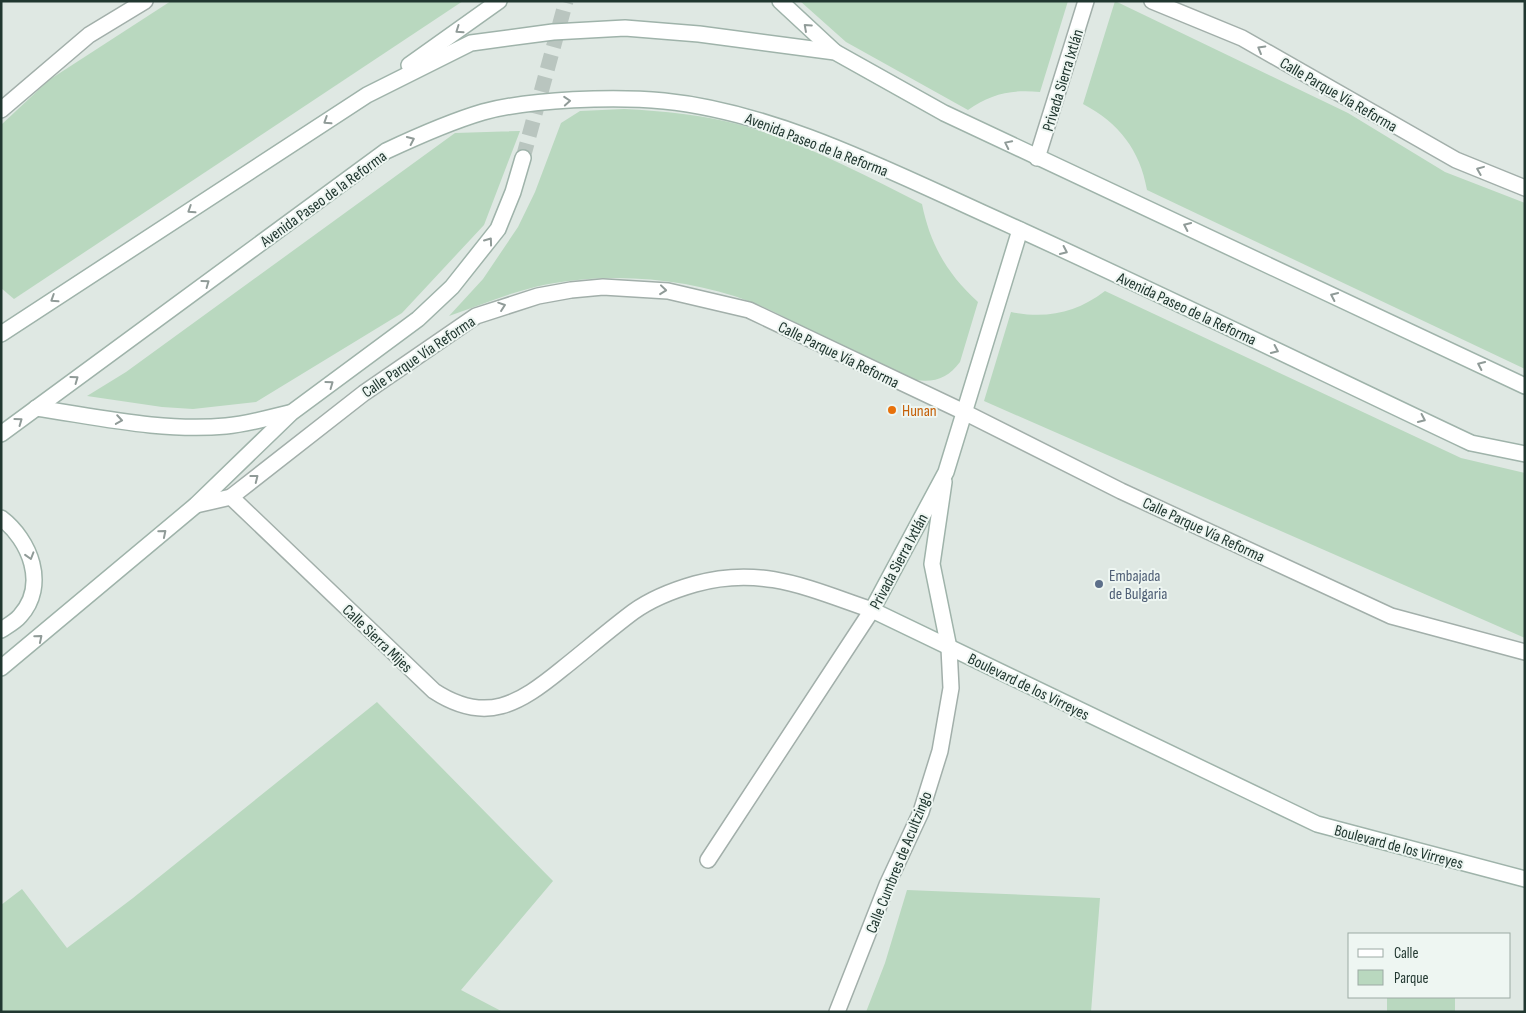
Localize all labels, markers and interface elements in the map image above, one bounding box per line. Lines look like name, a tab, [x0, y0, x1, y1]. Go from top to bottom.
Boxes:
one-way arrow	[804, 23, 813, 32]
one-way arrow	[456, 24, 465, 32]
street label: Privada Sierra Ixtlán	[1039, 27, 1088, 134]
one-way arrow	[1257, 46, 1266, 56]
street label: Calle Parque Vía Reforma	[1276, 54, 1400, 137]
one-way arrow	[563, 96, 571, 107]
street label: Avenida Paseo de la Reforma	[741, 109, 890, 181]
one-way arrow	[323, 115, 332, 125]
one-way arrow	[406, 135, 415, 146]
one-way arrow	[1004, 140, 1013, 150]
street label: Avenida Paseo de la Reforma	[256, 147, 391, 252]
one-way arrow	[1476, 166, 1485, 176]
one-way arrow	[187, 204, 196, 213]
one-way arrow	[1183, 222, 1192, 232]
one-way arrow	[483, 237, 492, 247]
one-way arrow	[1059, 244, 1068, 254]
street label: Avenida Paseo de la Reforma	[1113, 268, 1259, 350]
one-way arrow	[201, 280, 210, 289]
one-way arrow	[659, 284, 667, 295]
one-way arrow	[1330, 292, 1339, 302]
one-way arrow	[51, 293, 60, 302]
one-way arrow	[498, 302, 506, 312]
street label: Calle Parque Vía Reforma	[359, 312, 479, 402]
street label: Calle Parque Vía Reforma	[775, 318, 902, 393]
one-way arrow	[1270, 343, 1279, 354]
one-way arrow	[1477, 361, 1486, 372]
one-way arrow	[70, 376, 79, 385]
one-way arrow	[324, 381, 334, 390]
place label: Hunan	[902, 402, 937, 421]
marker: Hunan	[886, 404, 898, 416]
one-way arrow	[1416, 413, 1425, 423]
one-way arrow	[115, 414, 123, 425]
one-way arrow	[13, 418, 23, 427]
one-way arrow	[249, 476, 258, 484]
street label: Calle Parque Vía Reforma	[1139, 494, 1267, 567]
street label: Privada Sierra Ixtlán	[866, 511, 933, 613]
one-way arrow	[158, 530, 167, 539]
one-way arrow	[24, 552, 34, 560]
place label: Embajada de Bulgaria	[1109, 567, 1168, 604]
marker: Embajada de Bulgaria	[1093, 578, 1105, 590]
street label: Calle Sierra Mijes	[338, 601, 416, 677]
one-way arrow	[33, 635, 42, 643]
street label: Boulevard de los Virreyes	[965, 650, 1092, 725]
street label: Calle Cumbres de Acultzingo	[862, 789, 937, 936]
street label: Boulevard de los Virreyes	[1332, 821, 1465, 874]
legend	[1348, 933, 1511, 998]
text: Calle	[1394, 944, 1418, 963]
text: Parque	[1394, 969, 1429, 988]

